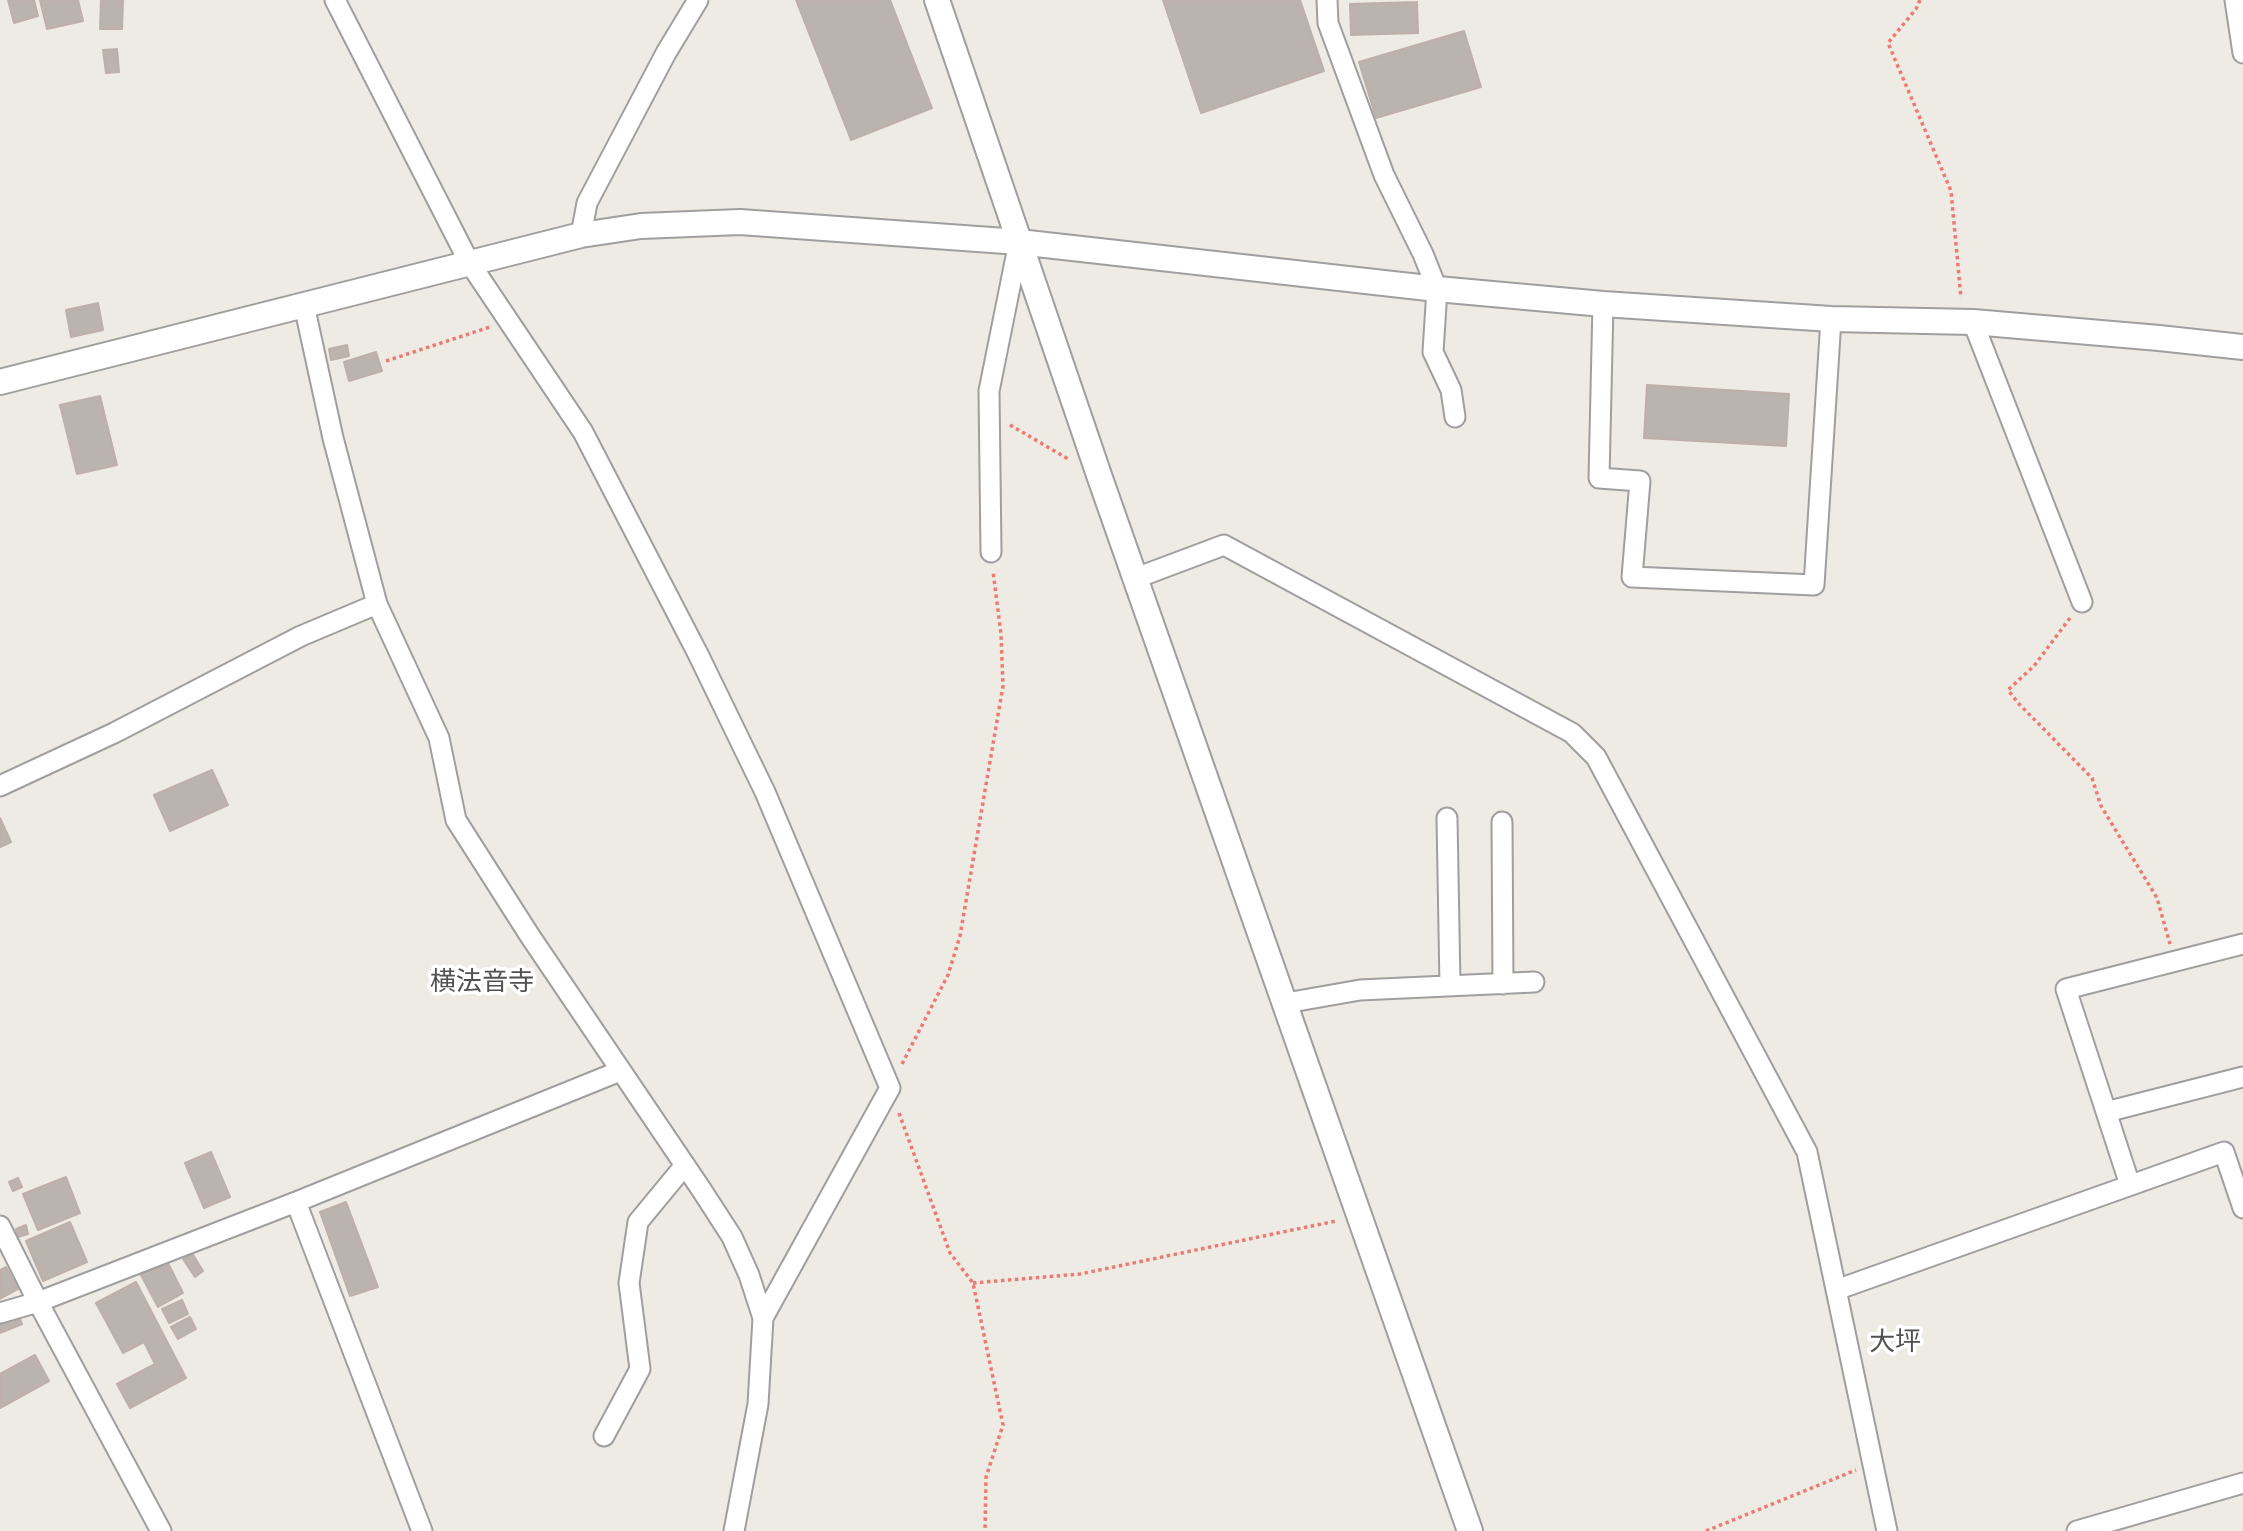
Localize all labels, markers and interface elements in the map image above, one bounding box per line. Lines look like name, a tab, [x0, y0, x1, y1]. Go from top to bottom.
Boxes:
district label: 横法音寺	[430, 966, 534, 998]
district label: 大坪	[1869, 1326, 1921, 1358]

